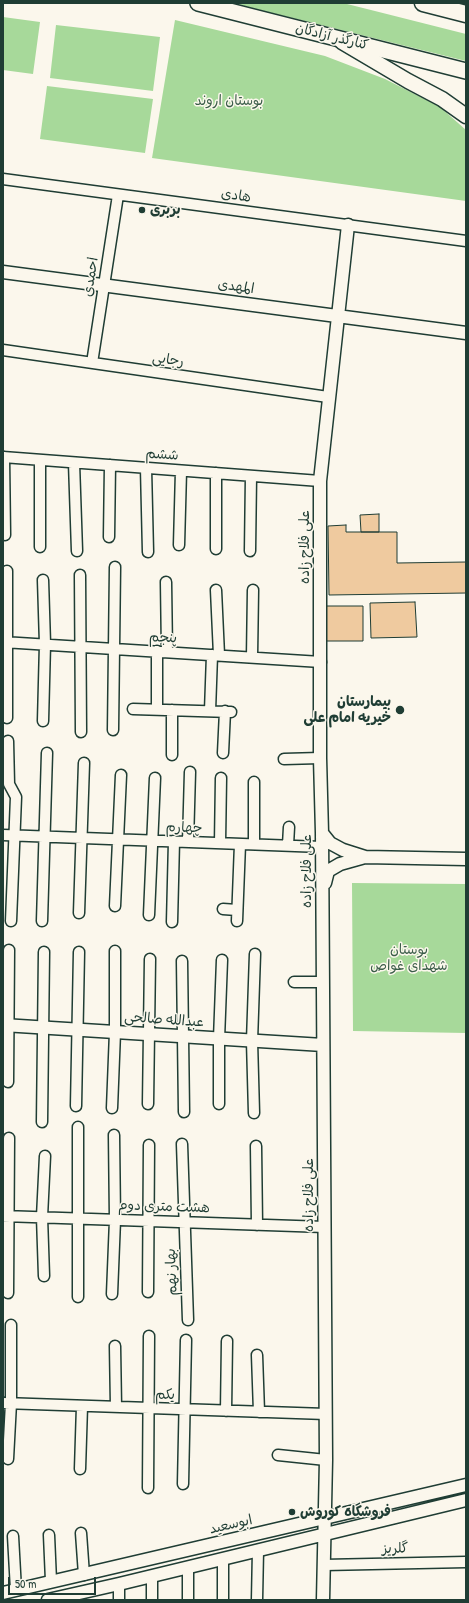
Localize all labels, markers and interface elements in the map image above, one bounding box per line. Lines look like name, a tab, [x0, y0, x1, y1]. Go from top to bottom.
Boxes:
street label: کنارگذر آزادگان	[294, 20, 370, 54]
park label: بوستان اروند	[195, 93, 263, 109]
street label: هادی	[220, 186, 252, 206]
place label: بربری	[150, 202, 181, 218]
marker: بربری	[137, 205, 147, 215]
street label: احمدی	[80, 256, 102, 298]
street label: المهدی	[217, 276, 255, 298]
street label: رجایی	[151, 349, 185, 371]
street label: ششم	[145, 445, 179, 465]
street label: علی فلاح زاده	[297, 510, 313, 584]
street label: پنجم	[148, 629, 178, 647]
place label: بیمارستان خیریه امام علی	[303, 694, 391, 726]
marker: بیمارستان خیریه امام علی	[394, 704, 406, 716]
street label: چهارم	[165, 819, 203, 837]
street label: علی فلاح زاده	[299, 834, 315, 908]
park label: بوستان شهدای غواص	[370, 942, 448, 974]
street label: عبدالله صالحی	[124, 1009, 204, 1031]
street label: علی فلاح زاده	[301, 1158, 317, 1232]
street label: هشت متری دوم	[118, 1197, 210, 1217]
street label: بهار نهم	[163, 1248, 181, 1296]
street label: یکم	[155, 1386, 175, 1404]
place label: فروشگاه کوروش	[300, 1504, 391, 1520]
marker: فروشگاه کوروش	[287, 1507, 297, 1517]
street label: ابوسعید	[208, 1512, 254, 1538]
street label: گلریز	[382, 1540, 408, 1558]
scale bar	[10, 1569, 98, 1595]
text: 50 m	[15, 1575, 36, 1592]

